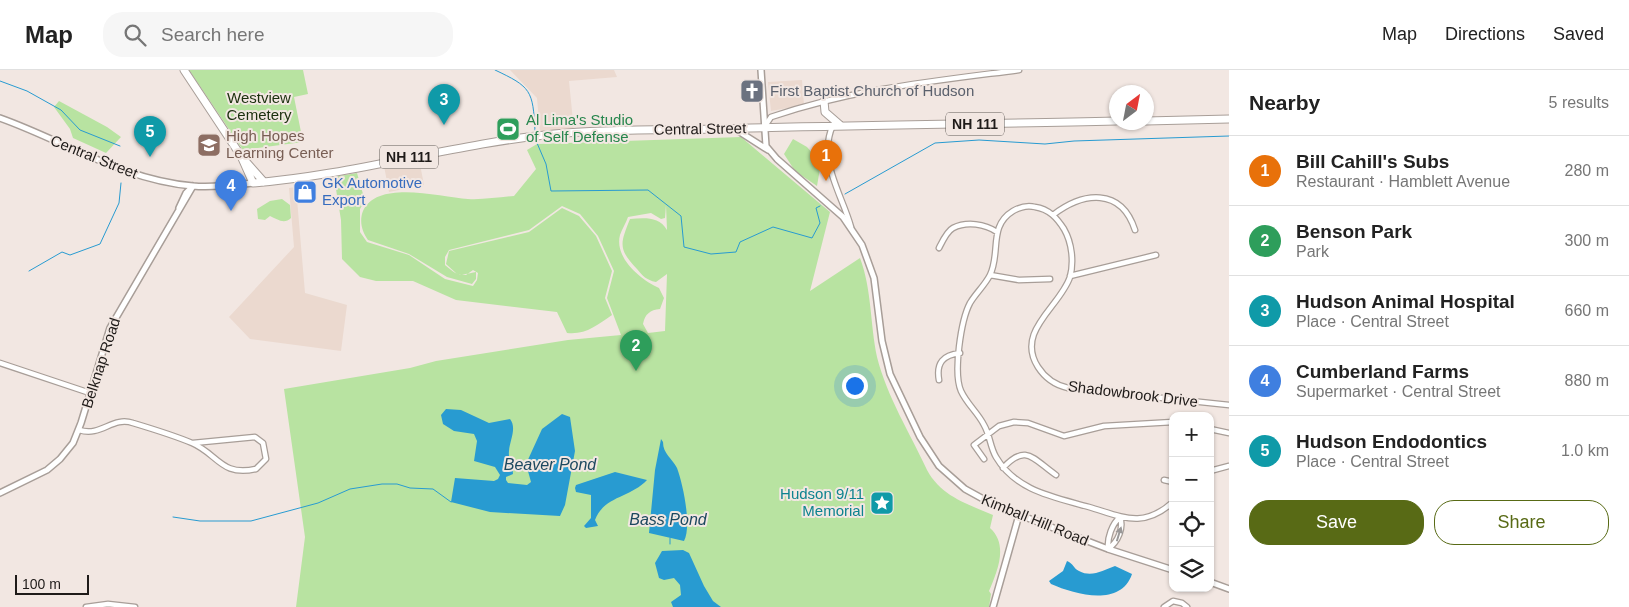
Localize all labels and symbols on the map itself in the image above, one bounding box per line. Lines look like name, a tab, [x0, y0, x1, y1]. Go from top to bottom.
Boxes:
church icon: First Baptist Church of Hudson	[739, 78, 765, 104]
place label: First Baptist Church of Hudson	[770, 82, 974, 99]
pin: 3	[428, 84, 460, 125]
north arrow	[1109, 85, 1154, 130]
park label: Westview Cemetery	[226, 89, 292, 123]
place label: Al Lima's Studio of Self Defense	[526, 111, 633, 145]
road number: NH 111	[946, 112, 1004, 136]
pin: 5	[134, 116, 166, 157]
sports icon: Al Lima's Studio of Self Defense	[495, 116, 521, 142]
street label: Central Street	[654, 119, 747, 138]
place label: High Hopes Learning Center	[226, 127, 334, 161]
street label: Central Street	[48, 131, 141, 182]
school or university icon: High Hopes Learning Center	[196, 132, 222, 158]
pin: 1	[810, 140, 842, 181]
road number: NH 111	[380, 145, 438, 168]
pin: 4	[215, 170, 247, 211]
place label: GK Automotive Export	[322, 174, 422, 208]
shop icon: GK Automotive Export	[292, 179, 318, 205]
street label: Belknap Road	[78, 315, 123, 410]
pin: 2	[620, 330, 652, 371]
your location	[842, 373, 868, 399]
street label: Shadowbrook Drive	[1067, 377, 1199, 410]
water label: Beaver Pond	[504, 456, 597, 473]
place label: Hudson 9/11 Memorial	[780, 485, 864, 519]
place icon: Hudson 9/11 Memorial	[869, 490, 895, 516]
street label: Kimball Hill Road	[979, 490, 1091, 549]
water label: Bass Pond	[629, 511, 708, 528]
one-way arrow	[1116, 527, 1123, 542]
scale bar	[15, 572, 89, 595]

